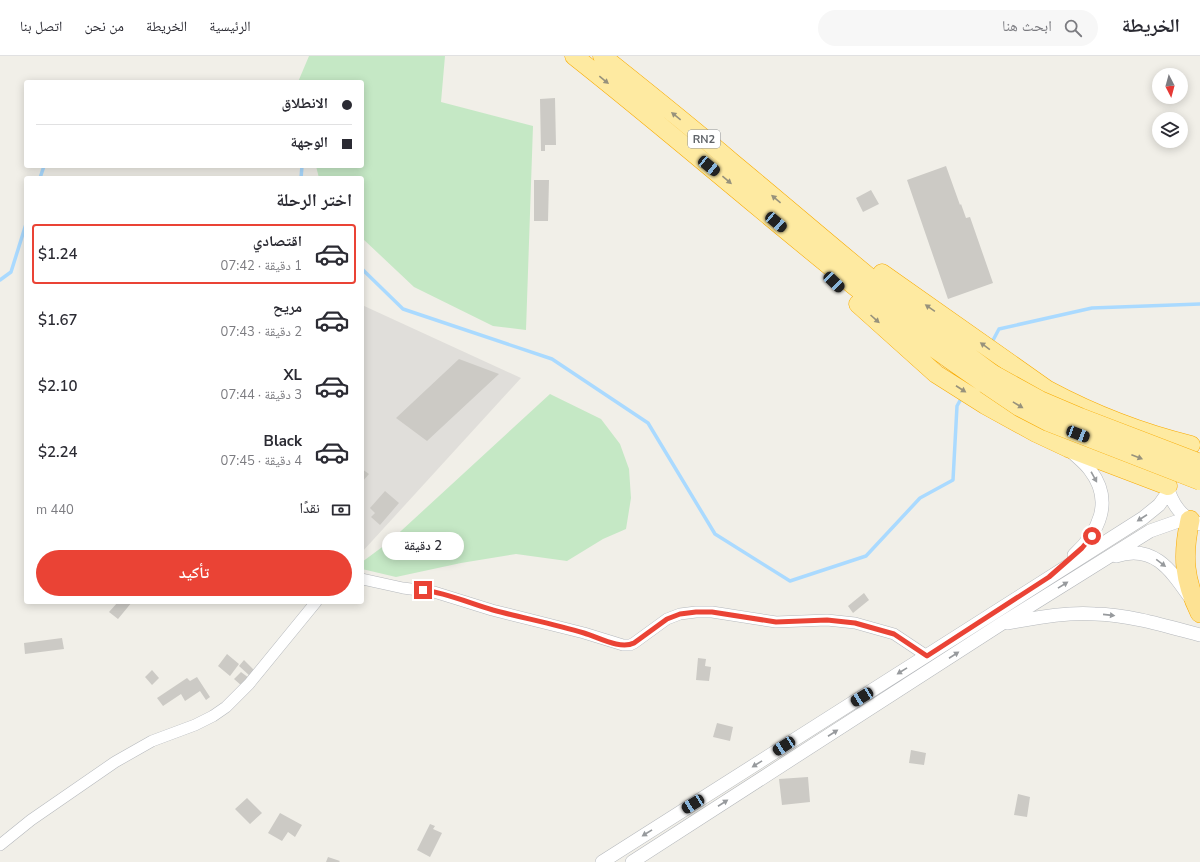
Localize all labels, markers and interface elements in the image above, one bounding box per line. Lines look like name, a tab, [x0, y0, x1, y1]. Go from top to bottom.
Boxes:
search box	[818, 10, 1098, 46]
text: الخريطة	[1122, 13, 1180, 39]
text: ابحث هنا	[1002, 16, 1052, 36]
text: اتصل بنا	[20, 17, 62, 36]
text: من نحن	[84, 17, 124, 36]
text: الخريطة	[146, 17, 187, 36]
text: الرئيسية	[209, 17, 251, 36]
icon: search	[1062, 17, 1084, 39]
north arrow	[1152, 68, 1188, 104]
map controls	[1152, 68, 1188, 148]
one-way arrow	[599, 76, 610, 85]
text: الانطلاق	[282, 93, 328, 113]
one-way arrow	[670, 111, 681, 120]
button: layers	[1152, 112, 1188, 148]
road number: RN2	[688, 130, 720, 148]
text: الوجهة	[290, 132, 328, 152]
car	[696, 154, 722, 178]
one-way arrow	[721, 176, 732, 185]
text: اختر الرحلة	[276, 188, 352, 212]
one-way arrow	[771, 194, 781, 203]
car	[763, 210, 789, 234]
text: اقتصادي	[253, 231, 302, 251]
icon: car	[314, 236, 350, 272]
text: $1.24	[38, 244, 78, 264]
text: 1 دقيقة · 07:42	[221, 257, 302, 275]
car	[821, 269, 847, 295]
text: مريح	[273, 297, 302, 317]
icon: car	[314, 302, 350, 338]
one-way arrow	[925, 304, 936, 312]
text: $1.67	[38, 310, 78, 330]
one-way arrow	[870, 314, 880, 323]
text: 2 دقيقة · 07:43	[221, 323, 302, 341]
one-way arrow	[979, 341, 990, 350]
text: XL	[283, 365, 302, 385]
icon: car	[314, 368, 350, 404]
text: $2.10	[38, 376, 78, 396]
text: 3 دقيقة · 07:44	[221, 386, 302, 404]
one-way arrow	[955, 386, 966, 393]
one-way arrow	[1012, 402, 1024, 409]
car	[1065, 424, 1091, 444]
text: Black	[264, 431, 302, 451]
icon: car	[314, 434, 350, 470]
text: $2.24	[38, 442, 78, 462]
text: 4 دقيقة · 07:45	[221, 452, 302, 470]
one-way arrow	[1131, 454, 1143, 460]
one-way arrow	[1091, 471, 1098, 483]
text: نقدًا	[299, 498, 320, 518]
icon: cash	[330, 499, 352, 521]
text: 440 m	[36, 501, 74, 519]
one-way arrow	[1136, 515, 1147, 522]
route start	[1083, 527, 1101, 545]
callout: 2 دقيقة	[382, 532, 464, 560]
text: 2 دقيقة	[404, 537, 442, 555]
button: تأكيد	[36, 550, 352, 596]
one-way arrow	[1156, 559, 1167, 567]
route end	[414, 581, 432, 599]
one-way arrow	[1058, 581, 1068, 589]
one-way arrow	[1103, 611, 1115, 618]
one-way arrow	[948, 651, 960, 658]
one-way arrow	[896, 668, 908, 675]
car	[849, 686, 875, 708]
one-way arrow	[827, 729, 838, 736]
car	[771, 734, 797, 758]
one-way arrow	[751, 760, 763, 767]
car	[680, 793, 706, 815]
one-way arrow	[718, 799, 728, 807]
one-way arrow	[642, 829, 652, 837]

